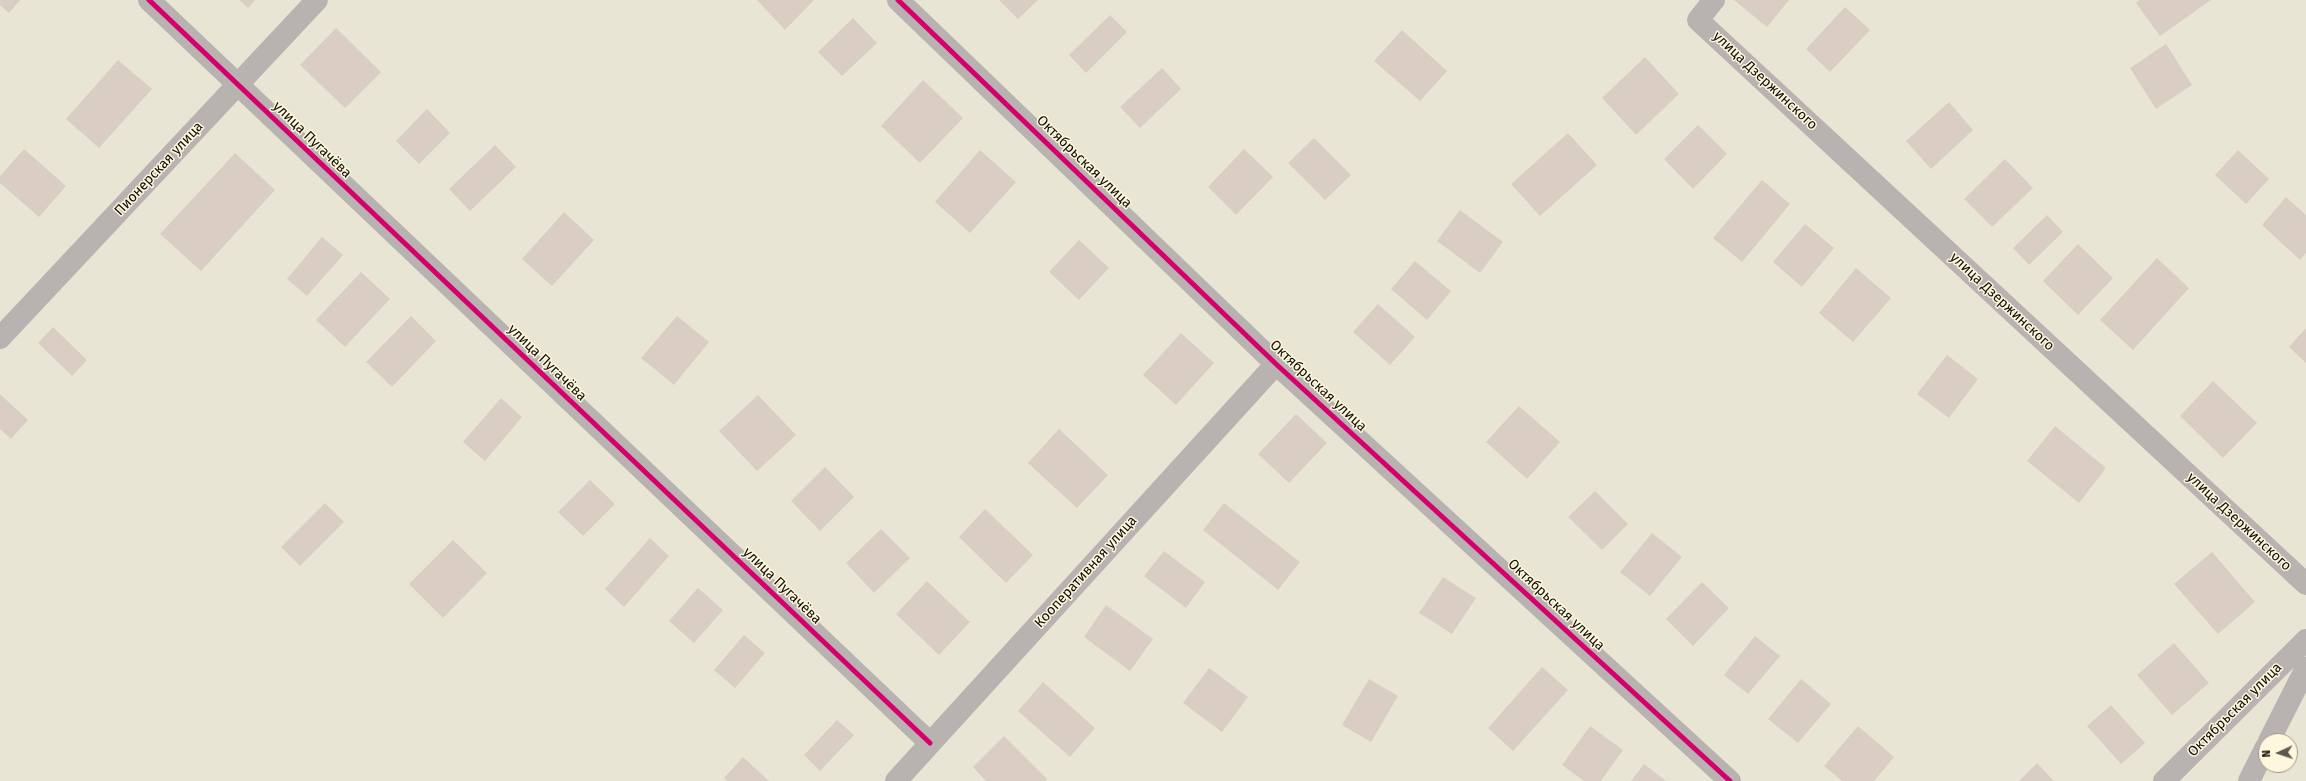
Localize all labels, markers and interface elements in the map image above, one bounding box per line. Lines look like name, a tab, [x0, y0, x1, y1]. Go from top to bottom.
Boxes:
street label: улица Дзержинского	[1709, 28, 1821, 134]
street label: улица Пугачёва	[269, 98, 355, 182]
street label: Октябрьская улица	[1033, 112, 1135, 212]
street label: Пионерская улица	[111, 119, 207, 219]
street label: улица Дзержинского	[1946, 249, 2058, 355]
street label: улица Пугачёва	[504, 321, 590, 405]
street label: Октябрьская улица	[1266, 337, 1370, 435]
street label: улица Дзержинского	[2183, 469, 2295, 575]
street label: Кооперативная улица	[1031, 513, 1141, 631]
street label: улица Пугачёва	[739, 544, 825, 628]
street label: Октябрьская улица	[1504, 556, 1608, 654]
street label: Октябрьская улица	[2184, 659, 2286, 761]
north arrow	[2258, 733, 2298, 773]
text: N	[2260, 750, 2273, 758]

